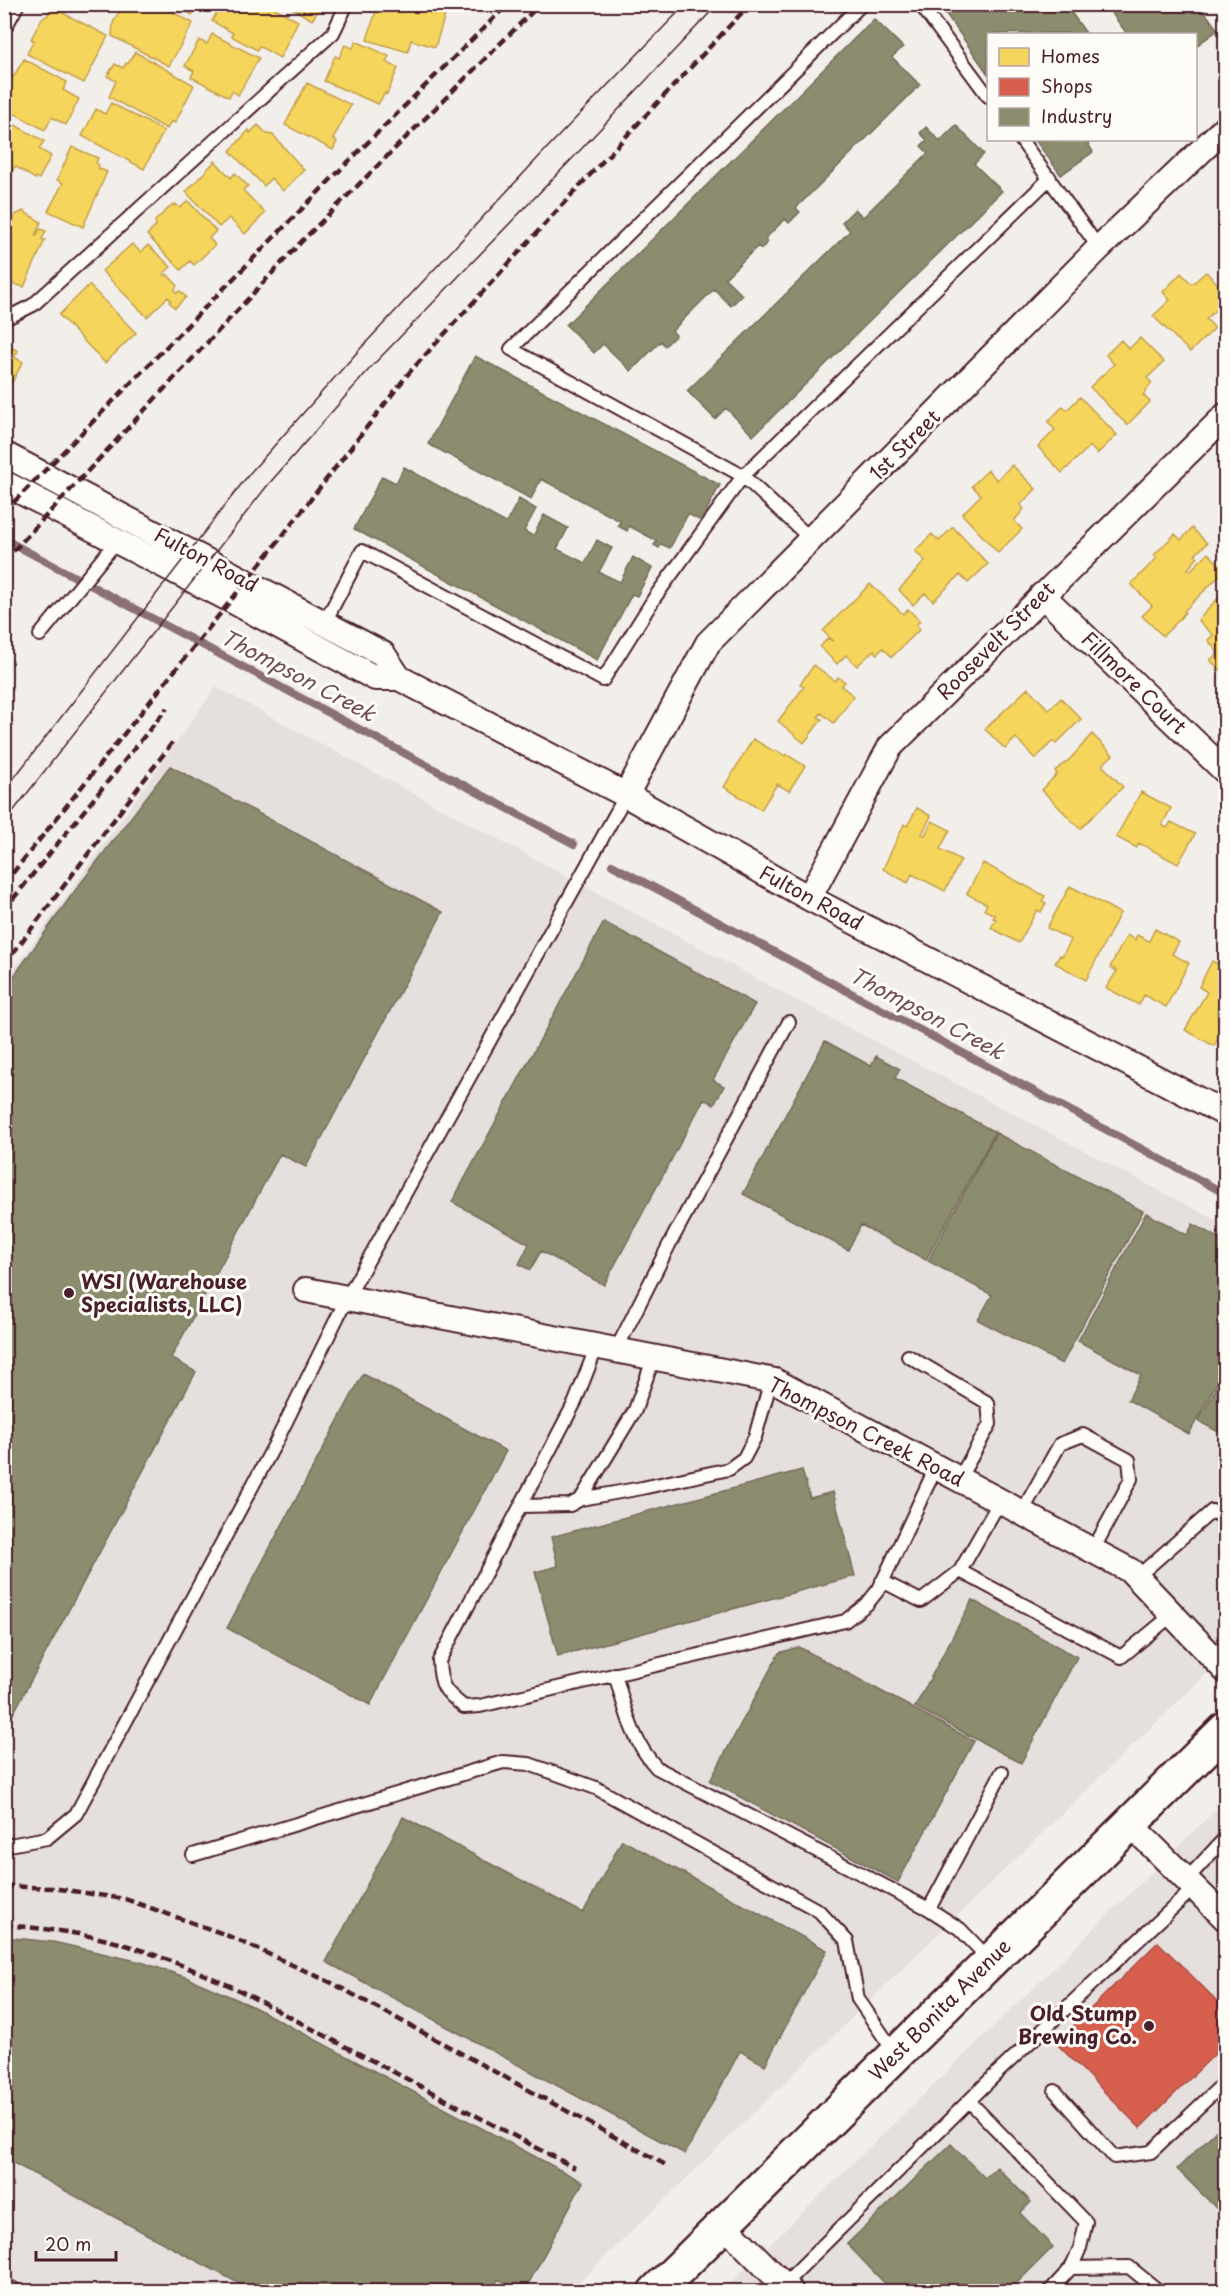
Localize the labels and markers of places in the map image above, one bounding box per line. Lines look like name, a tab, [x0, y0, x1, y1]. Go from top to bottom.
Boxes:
place label: WSI (Warehouse Specialists, LLC)	[81, 1266, 247, 1319]
marker: WSI (Warehouse Specialists, LLC)	[62, 1286, 76, 1300]
place label: Old Stump Brewing Co.	[1018, 1998, 1137, 2051]
marker: Old Stump Brewing Co.	[1142, 2019, 1156, 2033]

